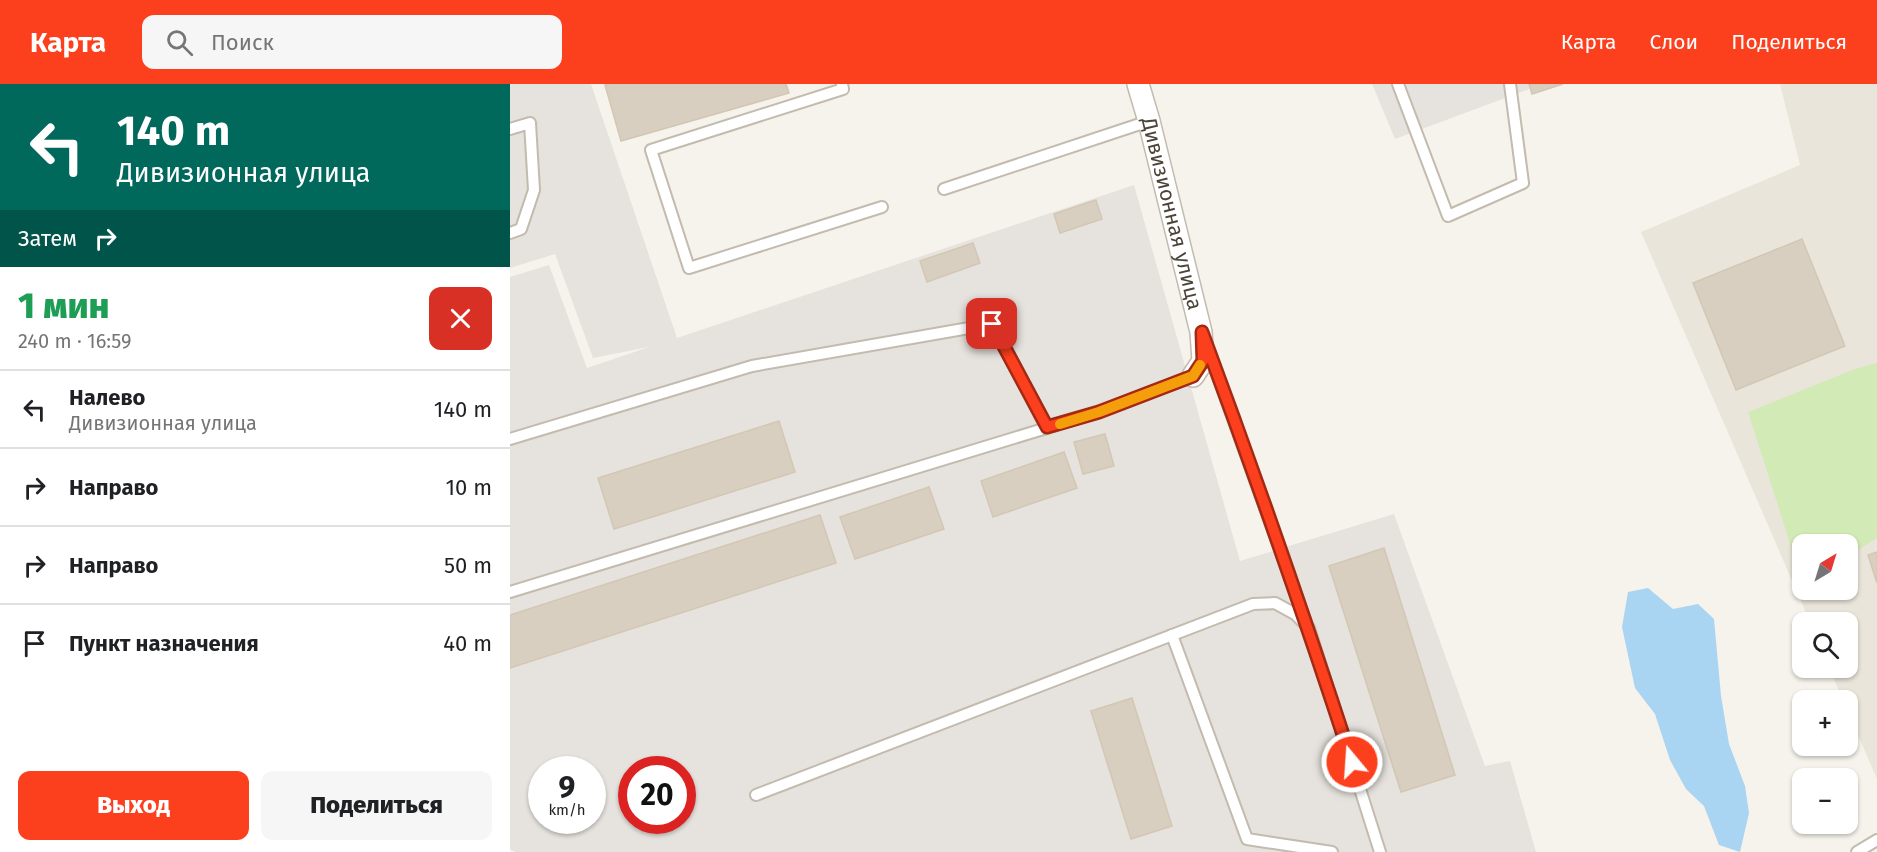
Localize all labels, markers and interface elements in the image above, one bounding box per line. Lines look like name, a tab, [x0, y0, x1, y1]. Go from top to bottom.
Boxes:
search box	[142, 15, 562, 69]
text: Карта	[30, 26, 106, 59]
icon: search	[163, 26, 196, 59]
text: Поиск	[211, 29, 274, 56]
text: Карта	[1561, 29, 1617, 55]
text: Слои	[1650, 29, 1698, 55]
text: Поделиться	[1731, 29, 1847, 55]
text: 140 m	[117, 106, 230, 156]
icon: left	[18, 108, 96, 186]
street label: Дивизионная улица	[1135, 114, 1208, 313]
text: Дивизионная улица	[117, 157, 371, 189]
icon: right	[89, 222, 122, 255]
text: Затем	[18, 225, 77, 252]
text: 1 мин	[18, 284, 110, 328]
button: close	[429, 287, 492, 350]
pin	[966, 298, 1017, 349]
icon: arrive	[975, 307, 1008, 340]
text: 240 m · 16:59	[18, 329, 131, 353]
text: Налево	[69, 384, 145, 411]
icon: left	[18, 393, 51, 426]
text: 140 m	[434, 396, 492, 423]
text: Дивизионная улица	[69, 411, 257, 435]
icon: right	[18, 471, 51, 504]
text: Направо	[69, 474, 158, 501]
text: 10 m	[446, 474, 492, 501]
north arrow	[1792, 534, 1858, 600]
map controls	[1792, 534, 1858, 834]
icon: right	[18, 549, 51, 582]
text: Направо	[69, 552, 158, 579]
text: 50 m	[444, 552, 492, 579]
button: search	[1792, 612, 1858, 678]
icon: arrive	[18, 627, 51, 660]
text: Пункт назначения	[69, 630, 259, 657]
text: 40 m	[443, 630, 492, 657]
button: +	[1792, 690, 1858, 756]
position arrow	[1320, 730, 1384, 794]
speed limit sign: 20	[618, 756, 696, 834]
button: −	[1792, 768, 1858, 834]
text: 9	[559, 770, 575, 806]
button: Выход	[18, 771, 249, 840]
button: Поделиться	[261, 771, 492, 840]
text: km/h	[548, 801, 586, 819]

